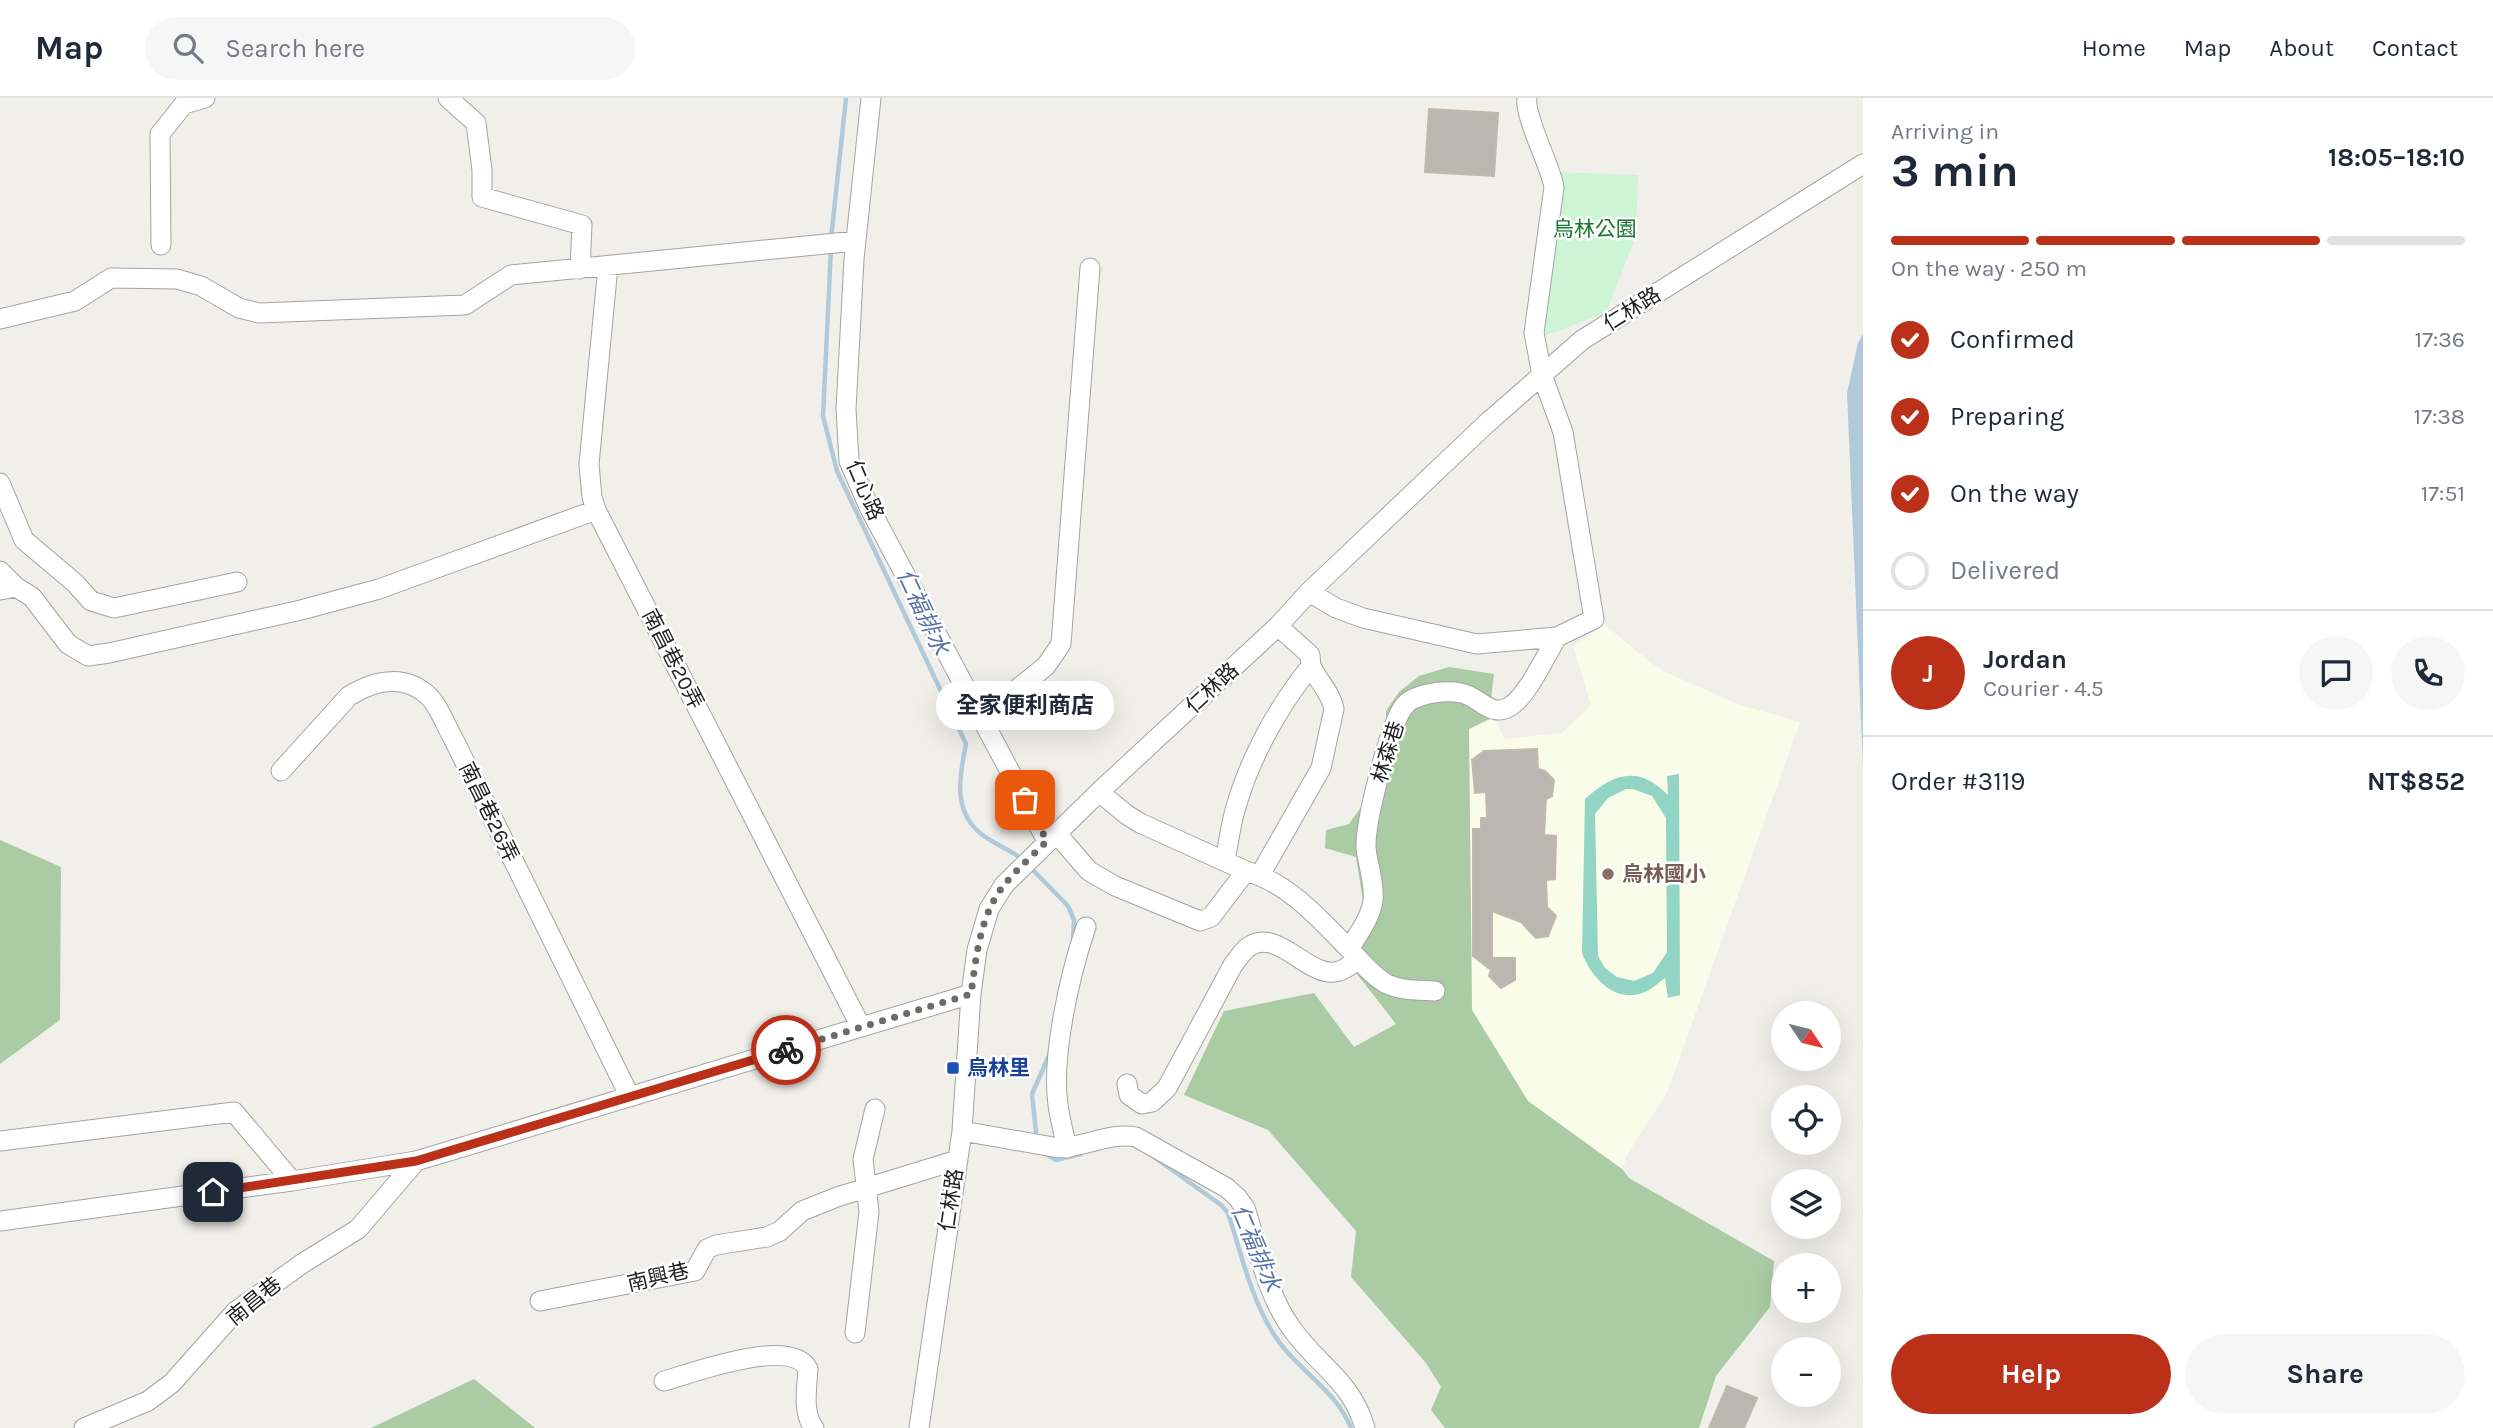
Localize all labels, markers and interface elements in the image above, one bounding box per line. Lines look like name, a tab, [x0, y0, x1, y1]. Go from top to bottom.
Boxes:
search box	[145, 17, 635, 80]
text: Map	[35, 29, 103, 67]
icon: search	[169, 29, 207, 67]
text: Search here	[225, 33, 365, 64]
text: Home	[2082, 34, 2146, 62]
text: Map	[2184, 34, 2231, 62]
text: About	[2269, 34, 2334, 62]
text: Contact	[2372, 34, 2458, 62]
text: Arriving in	[1891, 118, 1999, 145]
text: 18:05–18:10	[2328, 142, 2465, 173]
text: 3 min	[1891, 144, 2019, 198]
park label: 烏林公園	[1553, 217, 1637, 241]
text: On the way · 250 m	[1891, 255, 2087, 282]
street label: 仁林路	[1599, 282, 1665, 336]
icon: check	[1891, 321, 1929, 359]
text: Confirmed	[1950, 324, 2075, 355]
text: 17:36	[2415, 326, 2465, 353]
icon: check	[1891, 398, 1929, 436]
text: Preparing	[1950, 401, 2064, 432]
text: 17:38	[2414, 403, 2465, 430]
street label: 仁心路	[842, 456, 888, 524]
icon: check	[1891, 475, 1929, 513]
text: On the way	[1950, 478, 2079, 509]
text: 17:51	[2421, 480, 2465, 507]
text: Delivered	[1950, 555, 2060, 586]
water label: 仁福排水	[891, 565, 955, 660]
street label: 南昌巷20弄	[638, 605, 708, 713]
button: chat	[2299, 636, 2373, 710]
button: phone	[2391, 636, 2465, 710]
text: Jordan	[1983, 644, 2067, 675]
street label: 仁林路	[1181, 658, 1243, 718]
text: J	[1922, 658, 1934, 689]
text: Courier · 4.5	[1983, 675, 2104, 702]
callout: 全家便利商店	[936, 681, 1114, 730]
text: 全家便利商店	[956, 692, 1094, 719]
street label: 林森巷	[1367, 718, 1409, 786]
street label: 南昌巷26弄	[454, 758, 524, 866]
text: Order #3119	[1891, 766, 2025, 797]
text: NT$852	[2367, 766, 2465, 797]
pin	[995, 770, 1055, 830]
icon: bag	[1006, 781, 1044, 819]
place label: 烏林國小	[1622, 862, 1706, 886]
marker: 烏林國小	[1600, 866, 1616, 882]
north arrow	[1771, 1001, 1841, 1071]
map controls	[1771, 1001, 1841, 1407]
courier	[751, 1015, 821, 1085]
icon: bike	[767, 1031, 805, 1069]
place label: 烏林里	[967, 1056, 1030, 1080]
marker: 烏林里	[945, 1060, 961, 1076]
button: locate	[1771, 1085, 1841, 1155]
pin	[183, 1162, 243, 1222]
street label: 仁林路	[935, 1167, 967, 1233]
button: layers	[1771, 1169, 1841, 1239]
icon: home	[194, 1173, 232, 1211]
water label: 仁福排水	[1226, 1200, 1287, 1297]
button: +	[1771, 1253, 1841, 1323]
street label: 南興巷	[625, 1258, 691, 1296]
street label: 南昌巷	[222, 1272, 286, 1330]
button: Help	[1891, 1334, 2171, 1414]
button: Share	[2185, 1334, 2465, 1414]
button: −	[1771, 1337, 1841, 1407]

